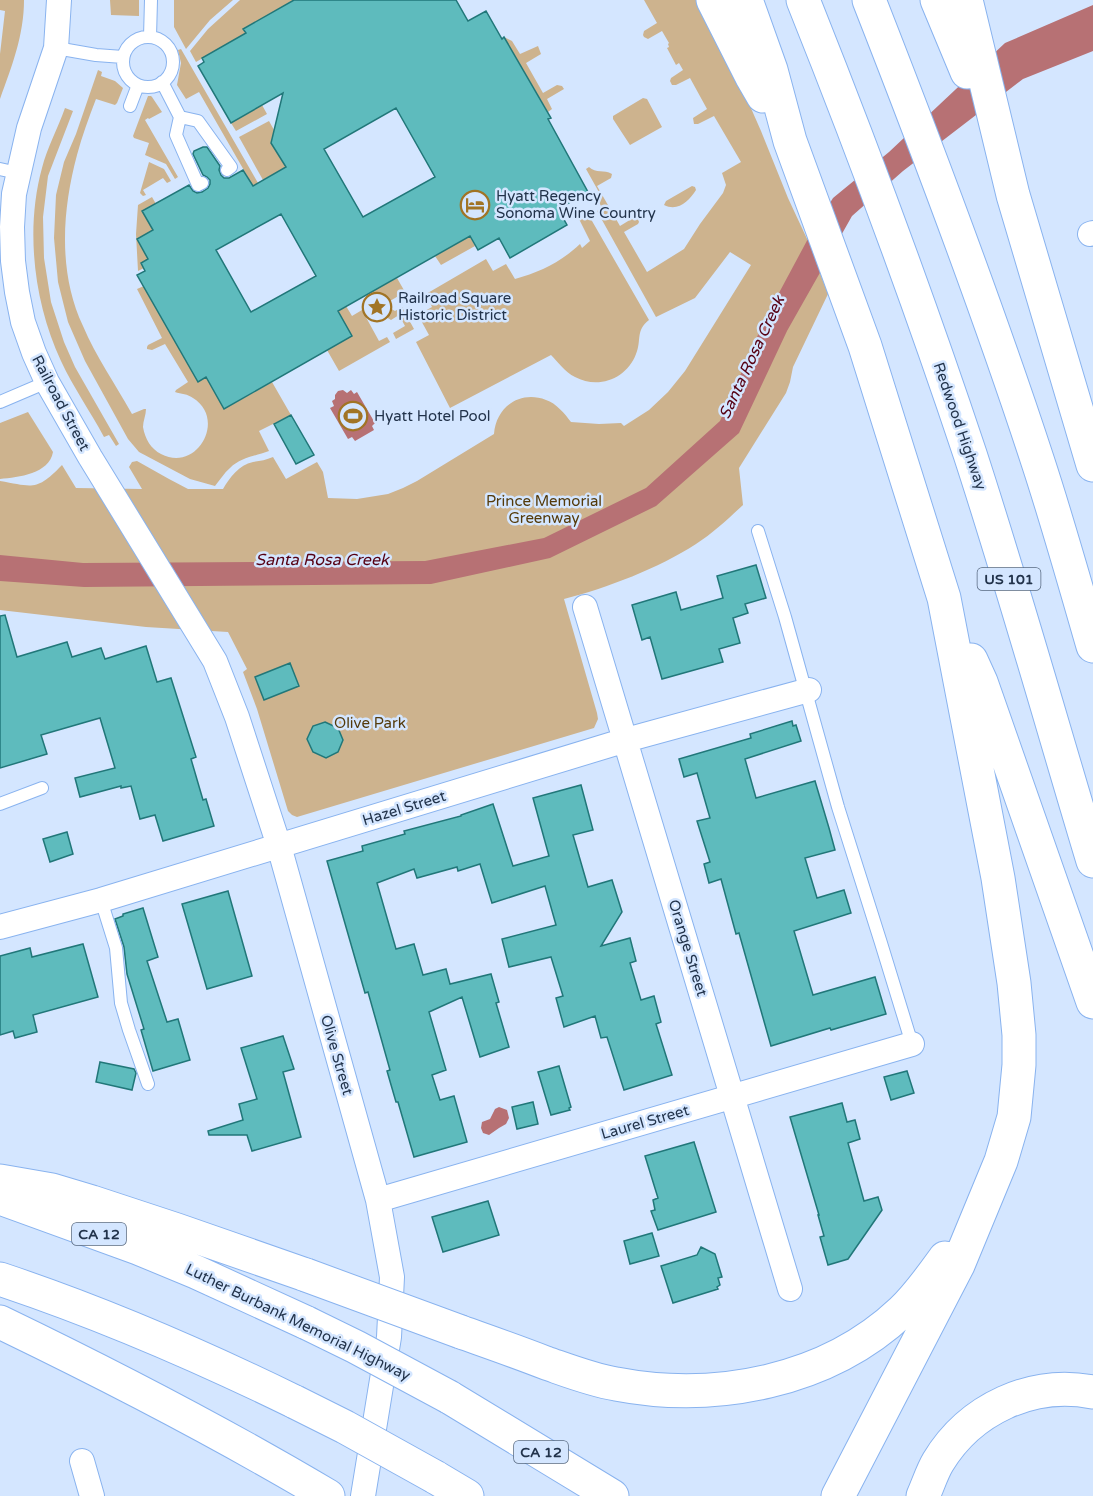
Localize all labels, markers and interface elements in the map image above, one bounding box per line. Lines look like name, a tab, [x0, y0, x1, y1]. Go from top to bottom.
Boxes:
place label: Hyatt Regency Sonoma Wine Country	[496, 187, 656, 222]
hotel icon: Hyatt Regency Sonoma Wine Country	[459, 189, 491, 221]
place label: Railroad Square Historic District	[398, 289, 511, 324]
place icon: Railroad Square Historic District	[361, 291, 393, 323]
water label: Santa Rosa Creek	[715, 292, 790, 422]
street label: Railroad Street	[28, 352, 94, 454]
street label: Redwood Highway	[930, 360, 990, 492]
sports icon: Hyatt Hotel Pool	[337, 400, 369, 432]
place label: Hyatt Hotel Pool	[374, 407, 491, 425]
park label: Prince Memorial Greenway	[486, 492, 602, 527]
water label: Santa Rosa Creek	[255, 550, 390, 570]
road number: US 101	[978, 568, 1040, 590]
park label: Olive Park	[334, 714, 406, 732]
street label: Hazel Street	[360, 787, 448, 829]
street label: Orange Street	[665, 898, 711, 999]
street label: Olive Street	[317, 1013, 357, 1097]
street label: Laurel Street	[599, 1101, 691, 1143]
road number: CA 12	[72, 1223, 126, 1245]
street label: Luther Burbank Memorial Highway	[183, 1260, 413, 1384]
road number: CA 12	[514, 1441, 568, 1463]

